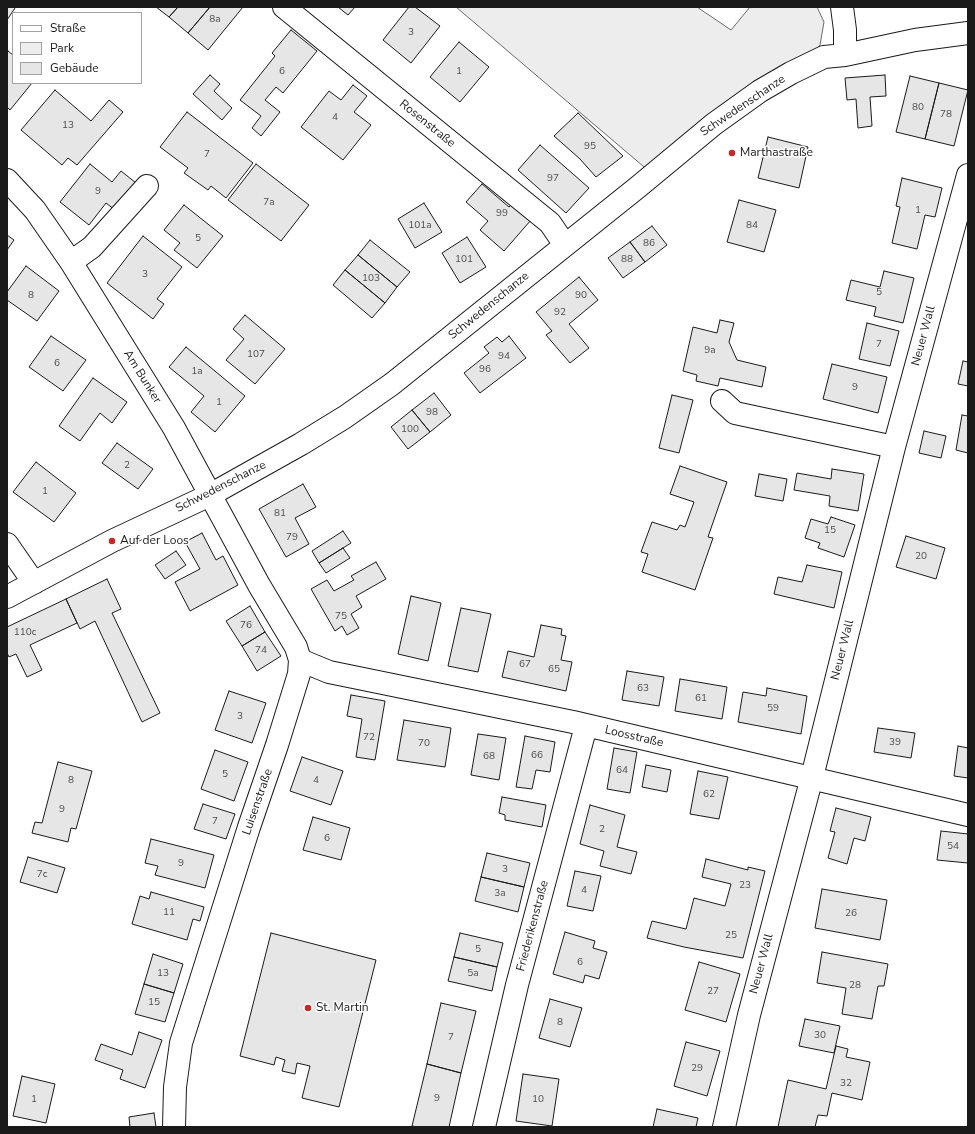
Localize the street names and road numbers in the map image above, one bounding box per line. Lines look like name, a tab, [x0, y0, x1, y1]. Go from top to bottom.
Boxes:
street label: Schwedenschanze	[698, 72, 788, 140]
street label: Rosenstraße	[396, 97, 458, 151]
street label: Schwedenschanze	[446, 269, 532, 343]
street label: Neuer Wall	[909, 304, 939, 368]
street label: Am Bunker	[120, 348, 164, 406]
street label: Schwedenschanze	[173, 458, 269, 516]
street label: Neuer Wall	[829, 618, 857, 682]
street label: Loosstraße	[603, 723, 665, 751]
street label: Luisenstraße	[240, 767, 276, 837]
street label: Friederikenstraße	[514, 879, 552, 973]
street label: Neuer Wall	[747, 932, 777, 996]

